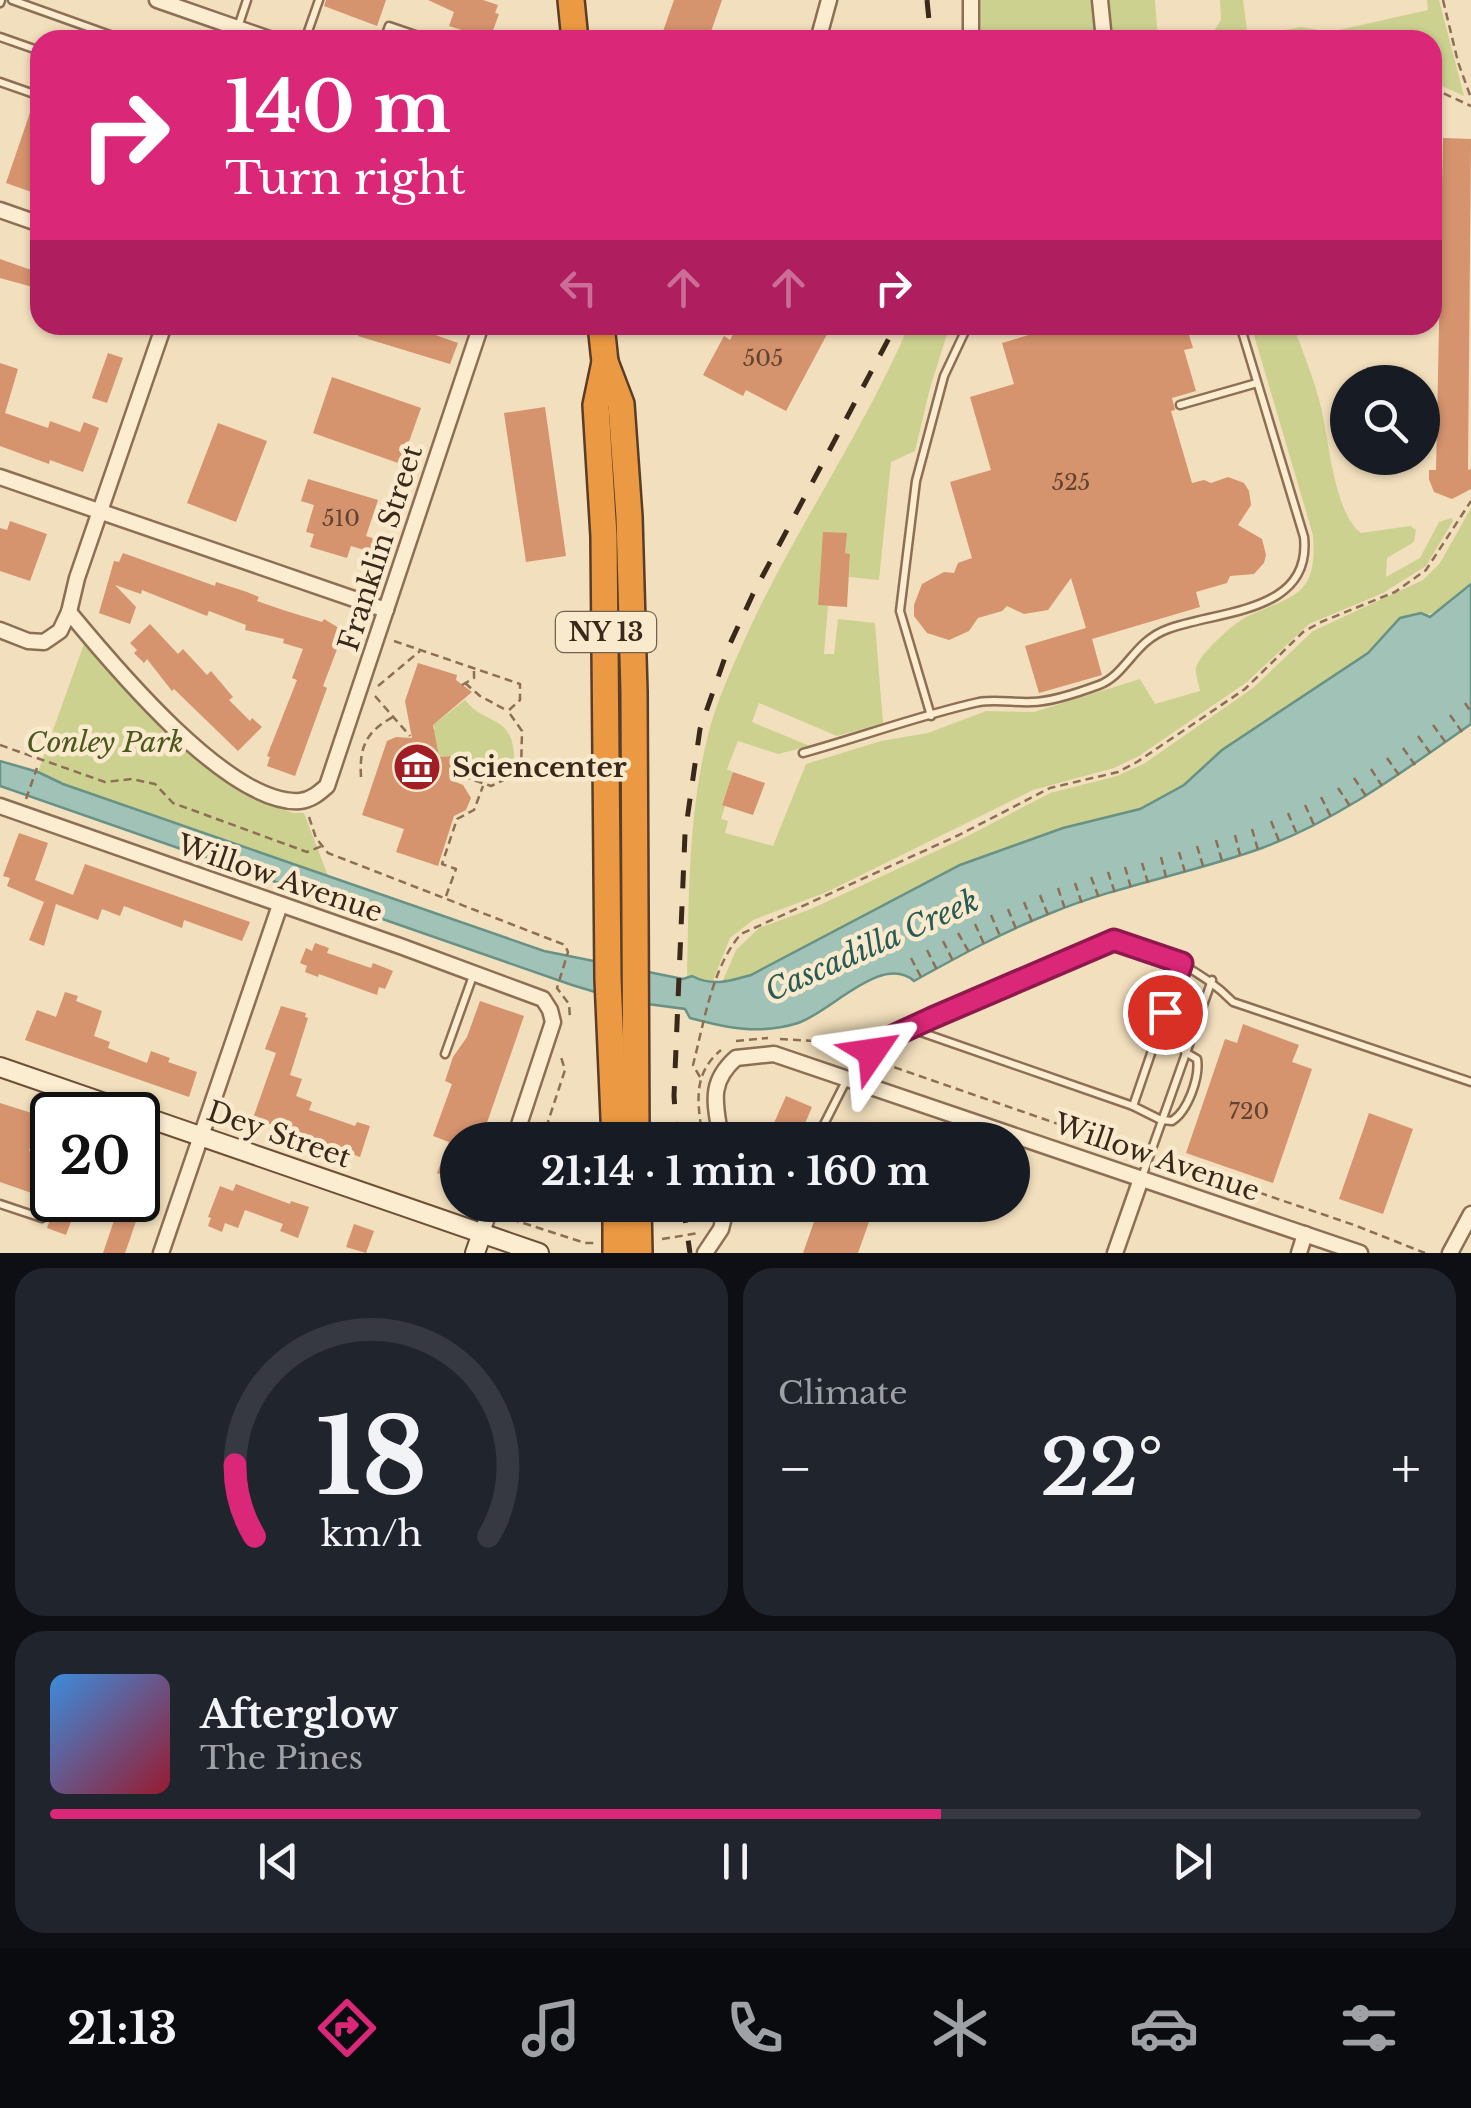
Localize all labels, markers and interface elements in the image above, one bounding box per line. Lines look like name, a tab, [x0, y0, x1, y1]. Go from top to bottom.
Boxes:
text: 140 m	[225, 64, 451, 151]
icon: right	[60, 70, 190, 200]
text: Turn right	[225, 150, 466, 206]
icon: left	[551, 260, 606, 315]
icon: ahead	[656, 260, 711, 315]
icon: ahead	[761, 260, 816, 315]
icon: right	[866, 260, 921, 315]
house number: 505	[743, 345, 783, 372]
map controls	[1330, 365, 1440, 475]
button: search	[1330, 365, 1440, 475]
street label: Franklin Street	[331, 441, 430, 655]
house number: 525	[1052, 469, 1090, 496]
house number: 510	[322, 505, 360, 532]
road number: NY 13	[556, 612, 656, 652]
park label: Conley Park	[26, 725, 184, 760]
museum icon: Sciencenter	[391, 741, 443, 793]
place label: Sciencenter	[452, 750, 627, 785]
street label: Willow Avenue	[172, 827, 387, 930]
water label: Cascadilla Creek	[759, 882, 984, 1009]
pin	[1123, 970, 1208, 1055]
icon: arrive	[1138, 985, 1193, 1040]
position arrow	[820, 1000, 924, 1104]
speed limit sign: 20	[30, 1092, 160, 1222]
street label: Dey Street	[202, 1094, 356, 1176]
house number: 720	[1229, 1098, 1269, 1125]
street label: Willow Avenue	[1049, 1106, 1264, 1209]
text: 21:14 · 1 min · 160 m	[541, 1148, 929, 1195]
text: Climate	[778, 1373, 907, 1413]
text: 18	[316, 1393, 427, 1522]
text: 22°	[1040, 1422, 1163, 1515]
text: −	[778, 1435, 813, 1503]
text: +	[1391, 1435, 1421, 1503]
text: km/h	[321, 1511, 422, 1556]
text: Afterglow	[200, 1691, 398, 1738]
text: The Pines	[200, 1738, 363, 1778]
icon: previous	[251, 1834, 306, 1889]
icon: pause	[708, 1834, 763, 1889]
icon: next	[1165, 1834, 1220, 1889]
icon: directions	[312, 1993, 382, 2063]
icon: music	[516, 1993, 586, 2063]
icon: phone	[720, 1993, 790, 2063]
icon: climate	[925, 1993, 995, 2063]
icon: car	[1129, 1993, 1199, 2063]
icon: filters	[1334, 1993, 1404, 2063]
text: 21:13	[67, 2000, 177, 2056]

